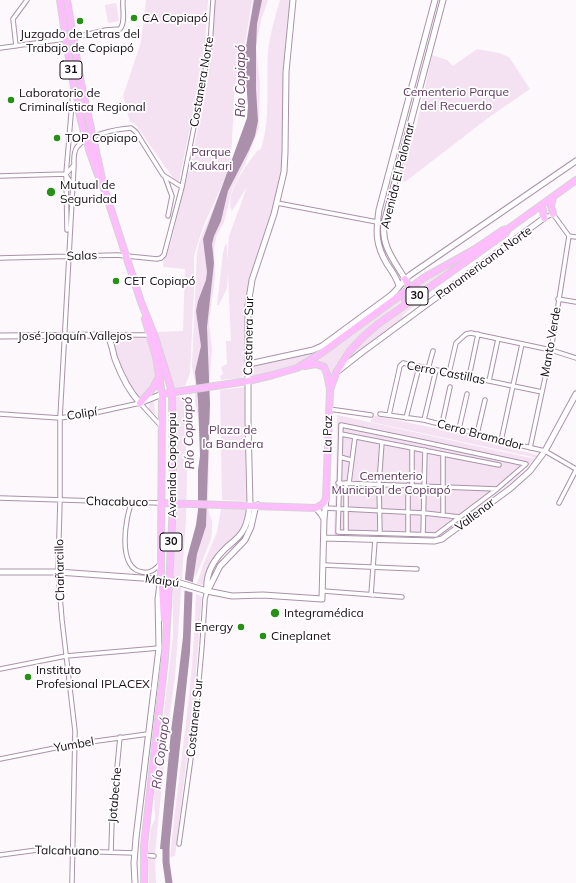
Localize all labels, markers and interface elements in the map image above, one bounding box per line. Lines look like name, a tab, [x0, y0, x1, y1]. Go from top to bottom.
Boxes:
place label: CA Copiapó	[142, 11, 208, 25]
marker: CA Copiapó	[129, 13, 139, 23]
marker: Juzgado de Letras del Trabajo de Copiapó	[75, 16, 85, 26]
place label: Juzgado de Letras del Trabajo de Copiapó	[20, 27, 140, 55]
street label: Costanera Norte	[187, 36, 217, 128]
water label: Río Copiapó	[233, 45, 249, 117]
road number: 31	[60, 61, 82, 79]
park label: Cementerio Parque del Recuerdo	[403, 85, 509, 113]
place label: Laboratorio de Criminalística Regional	[19, 86, 146, 114]
marker: Laboratorio de Criminalística Regional	[6, 95, 16, 105]
street label: Avenida El Palomar	[378, 122, 418, 230]
place label: TOP Copiapo	[65, 131, 138, 145]
marker: TOP Copiapo	[52, 133, 62, 143]
park label: Parque Kaukari	[190, 145, 232, 173]
place label: Mutual de Seguridad	[60, 178, 117, 206]
marker: Mutual de Seguridad	[45, 186, 57, 198]
street label: Panamericana Norte	[433, 223, 535, 303]
street label: Salas	[66, 248, 98, 264]
place label: CET Copiapó	[124, 274, 195, 288]
marker: CET Copiapó	[111, 276, 121, 286]
road number: 30	[406, 287, 428, 305]
street label: Costanera Sur	[241, 296, 257, 376]
street label: Manto Verde	[538, 306, 564, 378]
street label: José Joaquín Vallejos	[18, 329, 132, 343]
street label: Cerro Castillas	[405, 358, 487, 388]
water label: Río Copiapó	[180, 396, 198, 470]
street label: Colipí	[66, 405, 98, 423]
street label: Avenida Copayapu	[165, 412, 179, 518]
street label: La Paz	[320, 415, 336, 453]
street label: Cerro Bramador	[435, 417, 525, 453]
park label: Plaza de la Bandera	[203, 423, 263, 451]
park label: Cementerio Municipal de Copiapó	[331, 469, 451, 497]
street label: Chacabuco	[86, 494, 148, 510]
street label: Vallenar	[452, 495, 498, 535]
road number: 30	[160, 533, 182, 551]
street label: Chañarcillo	[52, 539, 68, 601]
street label: Maipú	[144, 571, 180, 591]
place label: Integramédica	[284, 606, 364, 620]
marker: Integramédica	[269, 607, 281, 619]
place label: Energy	[194, 620, 233, 634]
marker: Energy	[236, 622, 246, 632]
place label: Cineplanet	[271, 629, 331, 643]
marker: Cineplanet	[258, 631, 268, 641]
place label: Instituto Profesional IPLACEX	[36, 663, 150, 691]
marker: Instituto Profesional IPLACEX	[23, 672, 33, 682]
street label: Costanera Sur	[184, 678, 206, 758]
water label: Río Copiapó	[149, 716, 173, 790]
street label: Yumbel	[53, 734, 95, 756]
street label: Jotabeche	[105, 767, 125, 823]
street label: Talcahuano	[35, 843, 99, 859]

